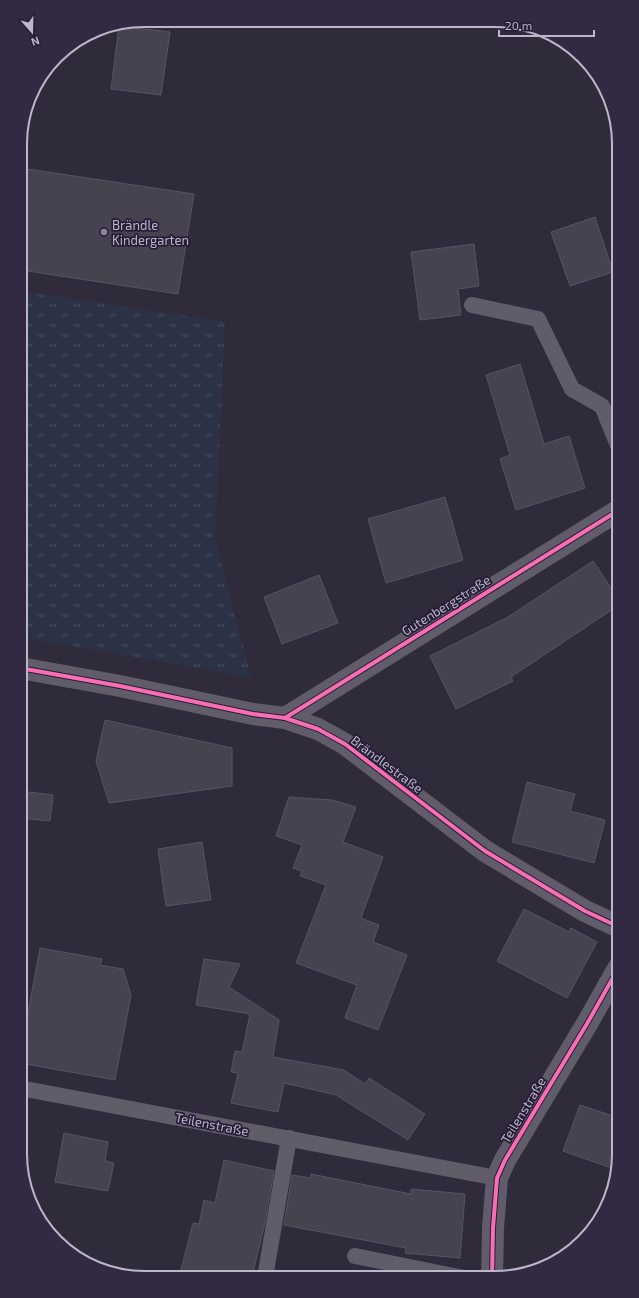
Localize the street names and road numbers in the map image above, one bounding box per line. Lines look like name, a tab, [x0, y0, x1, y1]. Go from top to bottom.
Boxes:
street label: Gutenbergstraße	[399, 571, 493, 639]
street label: Brändlestraße	[348, 732, 426, 796]
street label: Teilenstraße	[497, 1074, 549, 1146]
street label: Teilenstraße	[174, 1109, 250, 1139]

